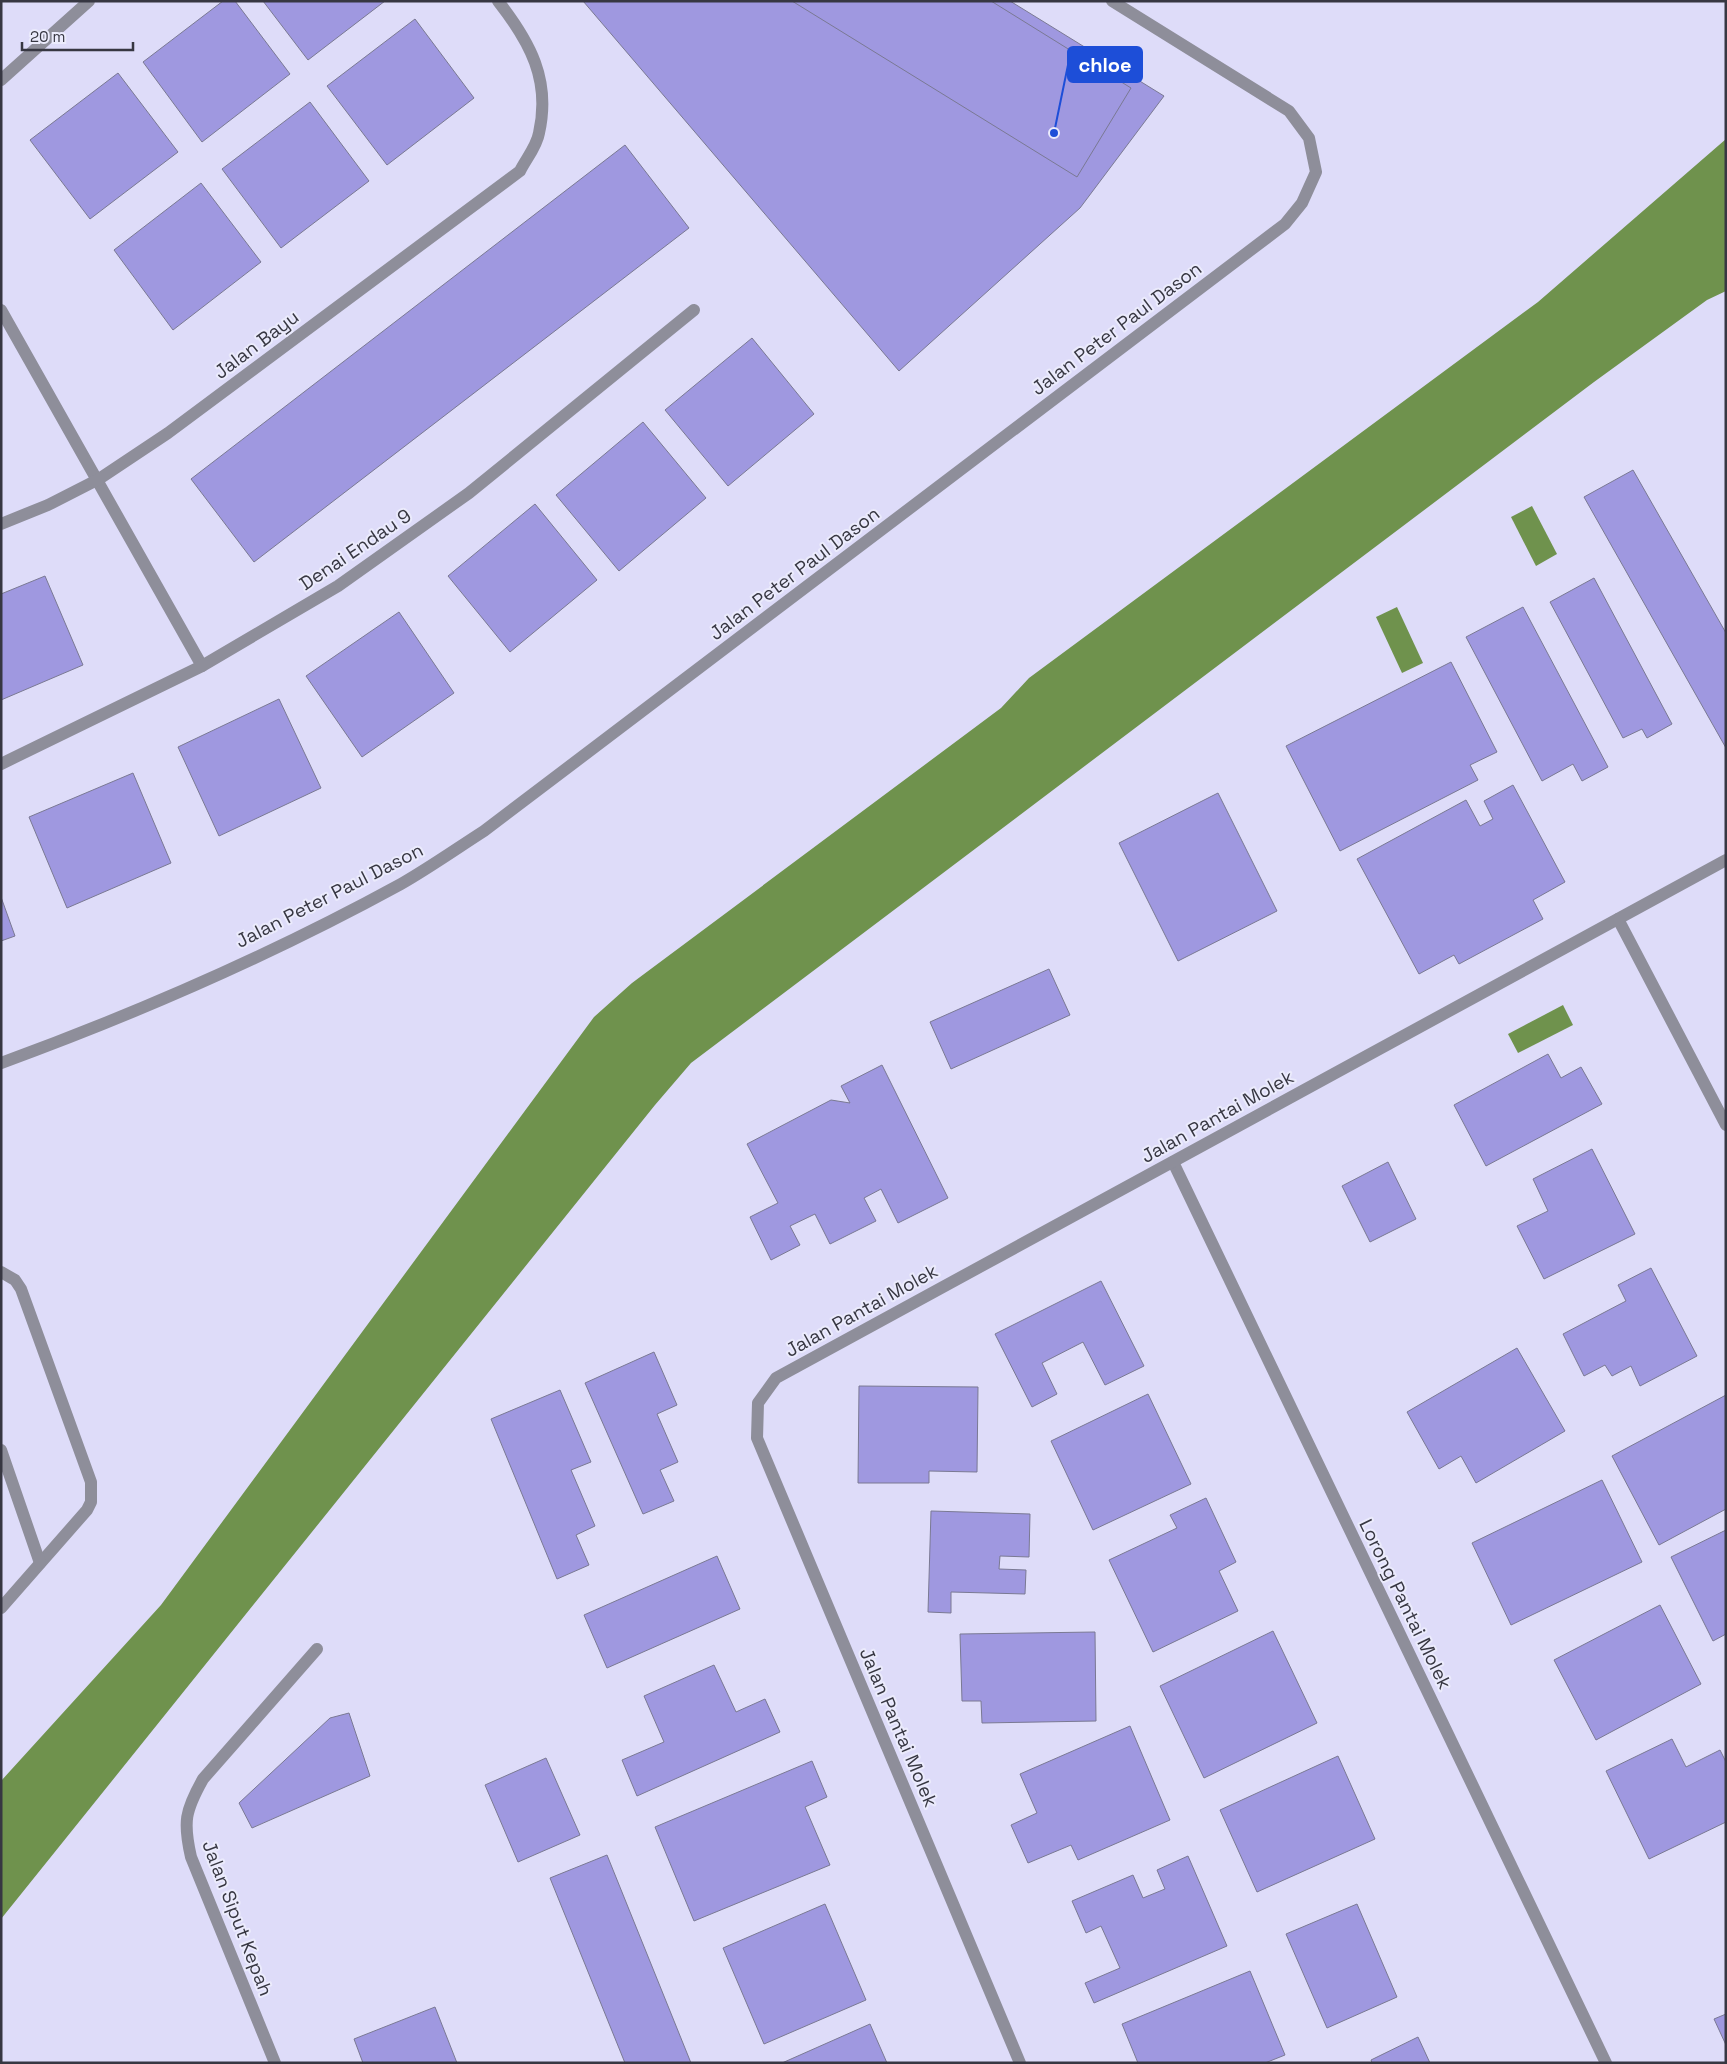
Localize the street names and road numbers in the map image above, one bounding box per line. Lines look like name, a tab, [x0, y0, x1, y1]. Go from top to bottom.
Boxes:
street label: Jalan Peter Paul Dason	[1026, 256, 1207, 401]
street label: Jalan Bayu	[209, 304, 304, 385]
street label: Jalan Peter Paul Dason	[704, 501, 885, 646]
street label: Denai Endau 9	[295, 503, 416, 596]
street label: Jalan Peter Paul Dason	[231, 837, 427, 954]
street label: Jalan Pantai Molek	[1136, 1064, 1298, 1169]
street label: Jalan Pantai Molek	[780, 1258, 942, 1363]
street label: Lorong Pantai Molek	[1353, 1515, 1458, 1693]
street label: Jalan Pantai Molek	[854, 1644, 943, 1811]
street label: Jalan Siput Kepah	[196, 1837, 279, 2000]

